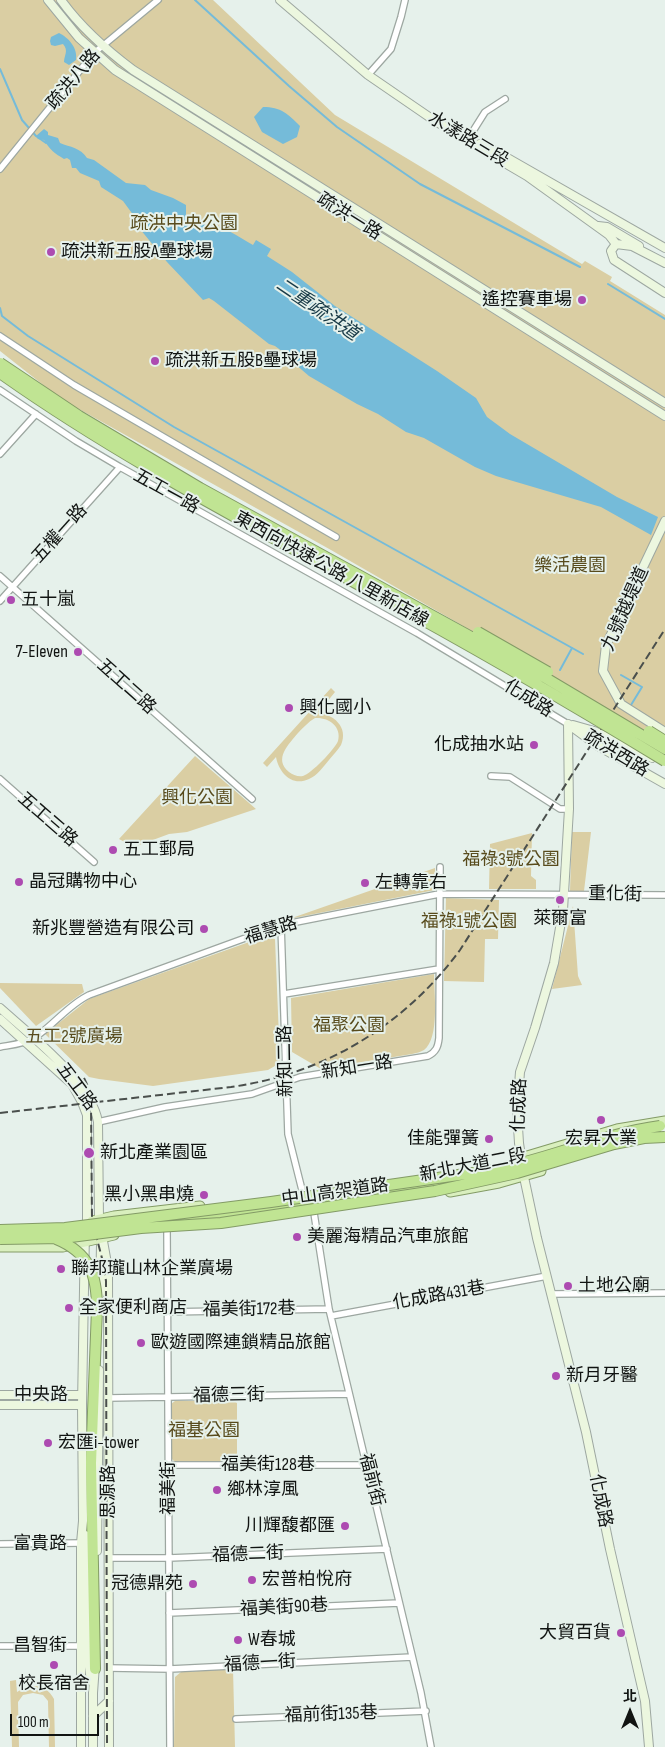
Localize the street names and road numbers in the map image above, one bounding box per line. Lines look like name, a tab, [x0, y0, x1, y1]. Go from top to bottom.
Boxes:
street label: 疏洪八路	[43, 45, 105, 115]
street label: 水漾路三段	[424, 108, 512, 172]
street label: 疏洪一路	[313, 189, 385, 245]
street label: 五工一路	[129, 465, 203, 519]
street label: 五權一路	[28, 500, 92, 568]
street label: 東西向快速公路 八里新店線	[230, 508, 432, 632]
street label: 九號越堤道	[598, 563, 654, 655]
street label: 五工二路	[92, 655, 160, 719]
street label: 化成路	[499, 676, 557, 722]
street label: 疏洪西路	[580, 726, 652, 782]
street label: 五工三路	[13, 788, 81, 852]
street label: 重化街	[588, 884, 642, 906]
street label: 福慧路	[242, 913, 300, 949]
street label: 新知二路	[275, 1025, 297, 1097]
street label: 新知一路	[320, 1052, 394, 1084]
street label: 五工路	[51, 1059, 101, 1115]
street label: 化成路	[508, 1078, 532, 1132]
street label: 新北大道二段	[418, 1145, 528, 1187]
street label: 中山高架道路	[280, 1175, 390, 1211]
street label: 化成路431巷	[391, 1277, 487, 1315]
street label: 福美街172巷	[202, 1298, 296, 1322]
street label: 中央路	[14, 1384, 68, 1406]
street label: 福德三街	[193, 1385, 265, 1407]
street label: 福前街	[354, 1451, 388, 1509]
street label: 福美街128巷	[221, 1454, 315, 1476]
street label: 福美街	[158, 1461, 180, 1515]
street label: 思源路	[98, 1465, 120, 1519]
street label: 化成路	[584, 1472, 616, 1530]
street label: 富貴路	[13, 1533, 67, 1555]
street label: 福德二街	[212, 1543, 284, 1567]
street label: 福美街90巷	[239, 1595, 329, 1621]
street label: 昌智街	[13, 1635, 67, 1657]
street label: 福德一街	[223, 1651, 297, 1677]
street label: 福前街135巷	[284, 1703, 378, 1727]

